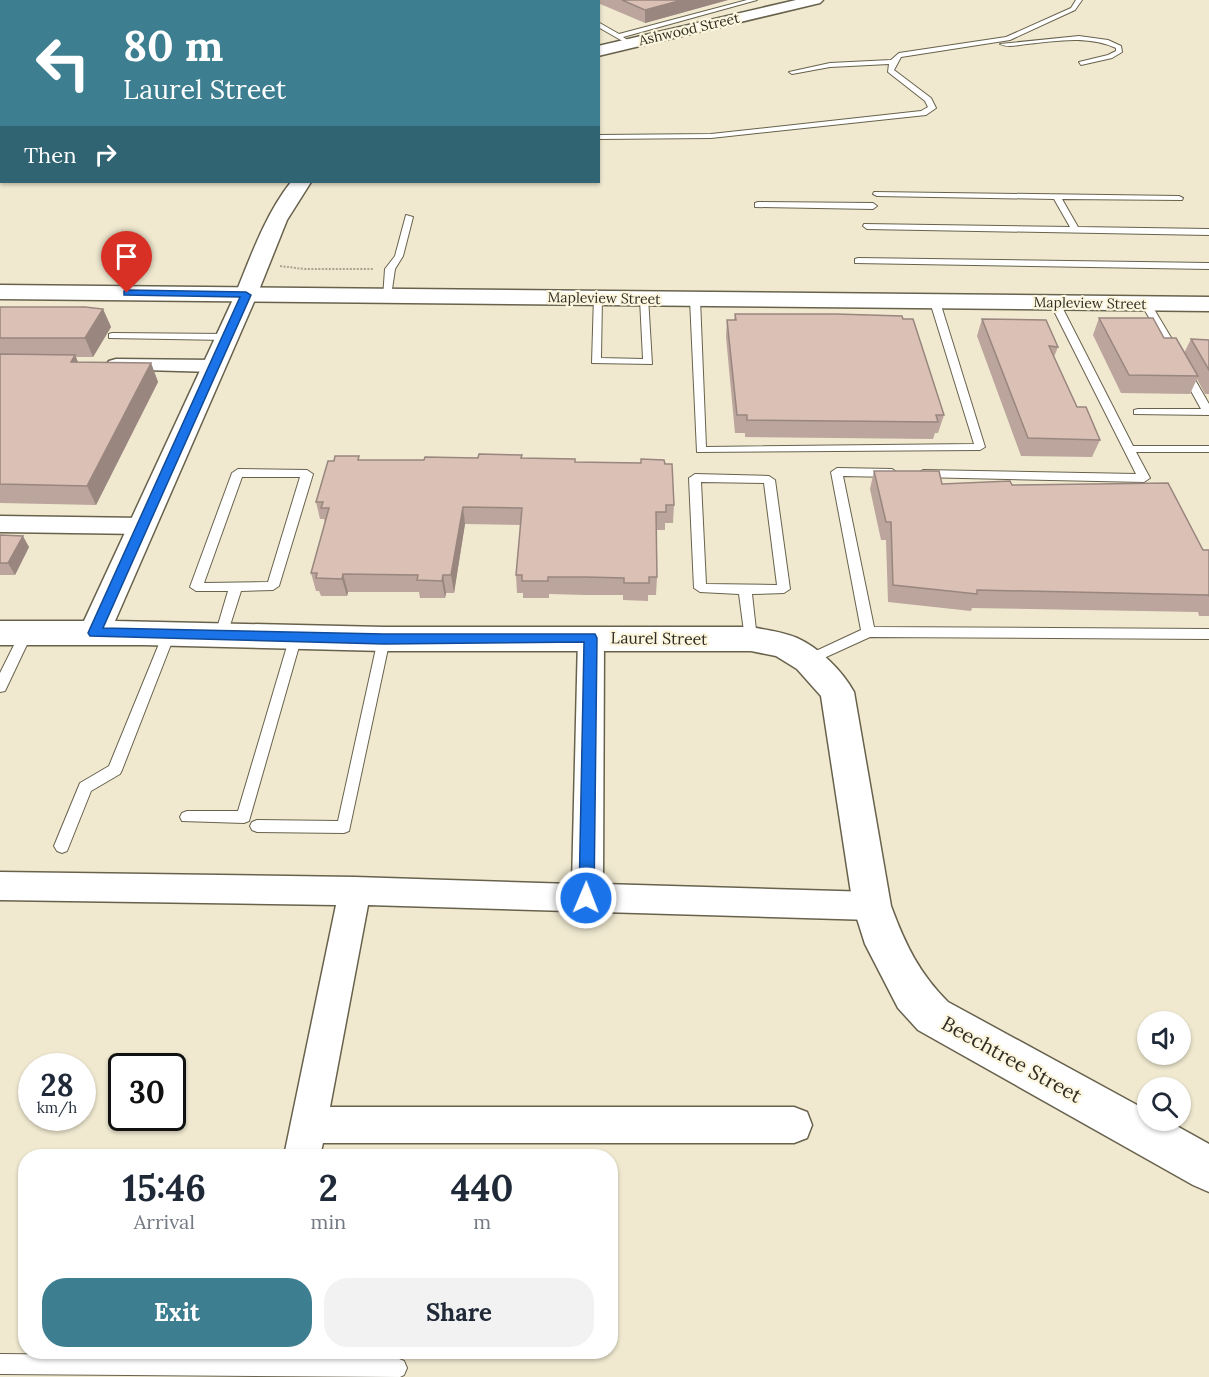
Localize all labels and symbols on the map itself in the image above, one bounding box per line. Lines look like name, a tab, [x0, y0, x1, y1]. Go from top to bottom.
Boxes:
street label: Ashwood Street	[636, 9, 742, 50]
pin	[101, 231, 152, 293]
street label: Mapleview Street	[547, 288, 661, 308]
street label: Mapleview Street	[1033, 293, 1147, 313]
street label: Laurel Street	[610, 627, 708, 649]
position arrow	[554, 866, 618, 930]
street label: Beechtree Street	[938, 1010, 1087, 1108]
speed limit sign: 30	[108, 1053, 186, 1131]

